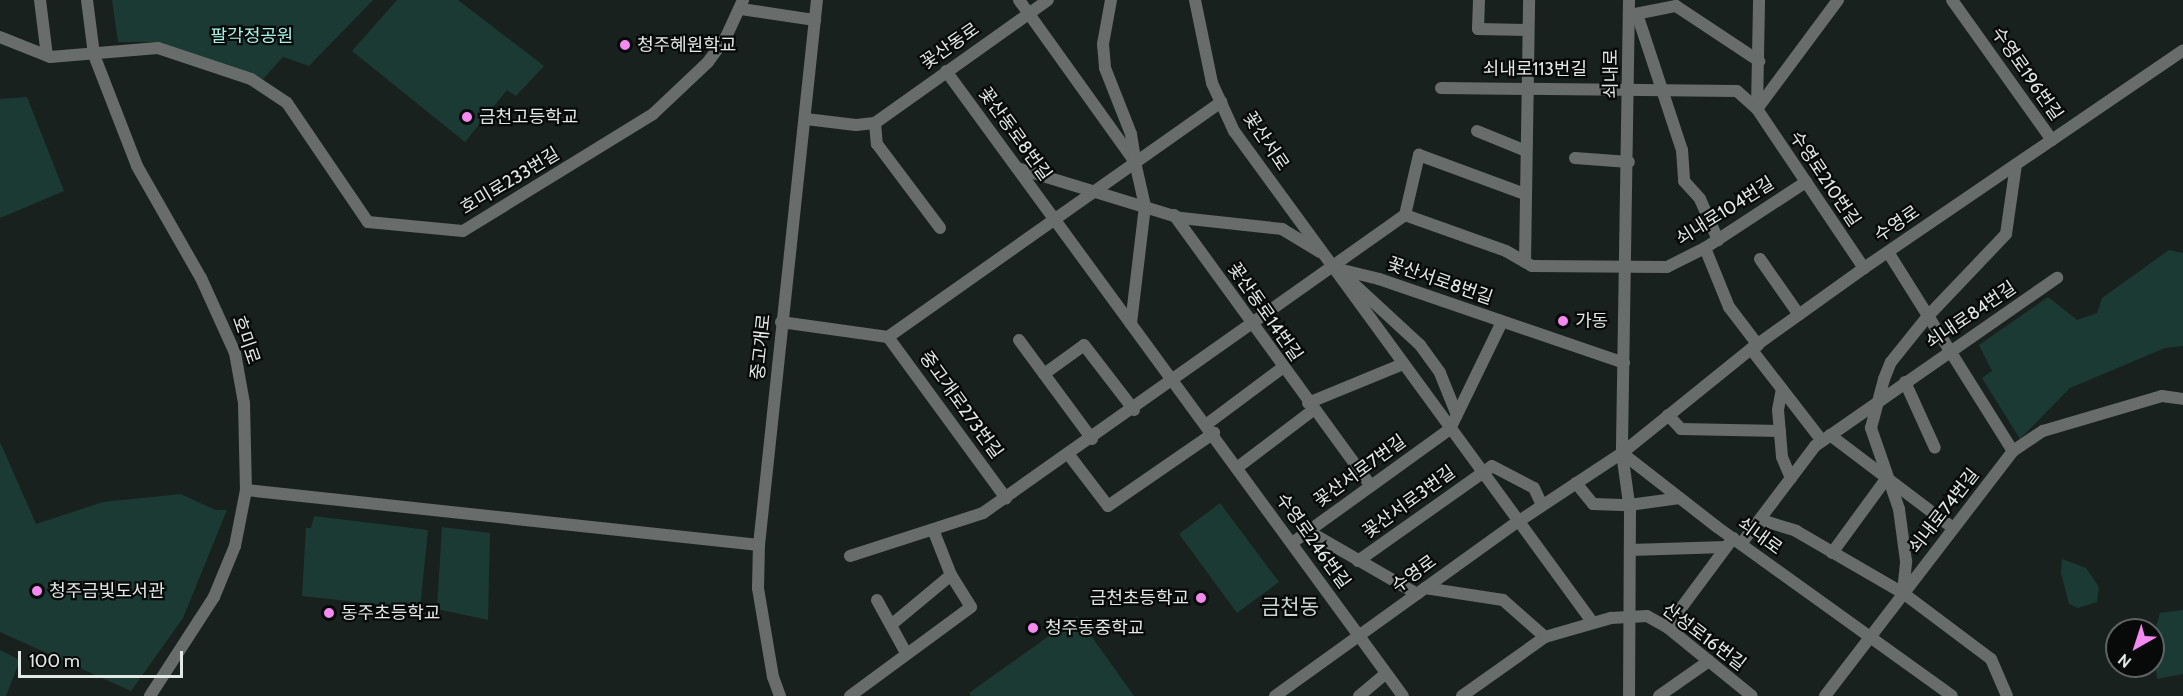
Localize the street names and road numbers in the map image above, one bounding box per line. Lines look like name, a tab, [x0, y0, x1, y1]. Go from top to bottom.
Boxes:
street label: 꽃산동로	[917, 18, 983, 74]
street label: 수영로196번길	[1987, 23, 2067, 125]
street label: 쇠내로	[1600, 49, 1622, 99]
street label: 쇠내로113번길	[1483, 58, 1587, 80]
street label: 꽃산동로8번길	[974, 83, 1056, 185]
street label: 꽃산서로	[1239, 108, 1293, 174]
street label: 수영로210번길	[1785, 127, 1865, 231]
street label: 호미로233번길	[457, 143, 563, 219]
street label: 쇠내로104번길	[1672, 172, 1778, 250]
street label: 수영로	[1870, 201, 1924, 247]
street label: 꽃산서로8번길	[1384, 253, 1496, 309]
street label: 꽃산동로14번길	[1223, 258, 1307, 366]
street label: 쇠내로84번길	[1922, 277, 2020, 353]
street label: 호미로	[228, 313, 264, 367]
street label: 중고개로	[747, 313, 775, 381]
street label: 중고개로273번길	[915, 347, 1007, 463]
street label: 꽃산서로7번길	[1310, 430, 1410, 512]
street label: 꽃산서로3번길	[1359, 461, 1459, 543]
street label: 쇠내로74번길	[1904, 464, 1984, 558]
street label: 수영로246번길	[1271, 489, 1355, 593]
street label: 쇠내로	[1734, 513, 1786, 559]
street label: 수영로	[1388, 551, 1440, 597]
street label: 산성로16번길	[1658, 599, 1750, 675]

